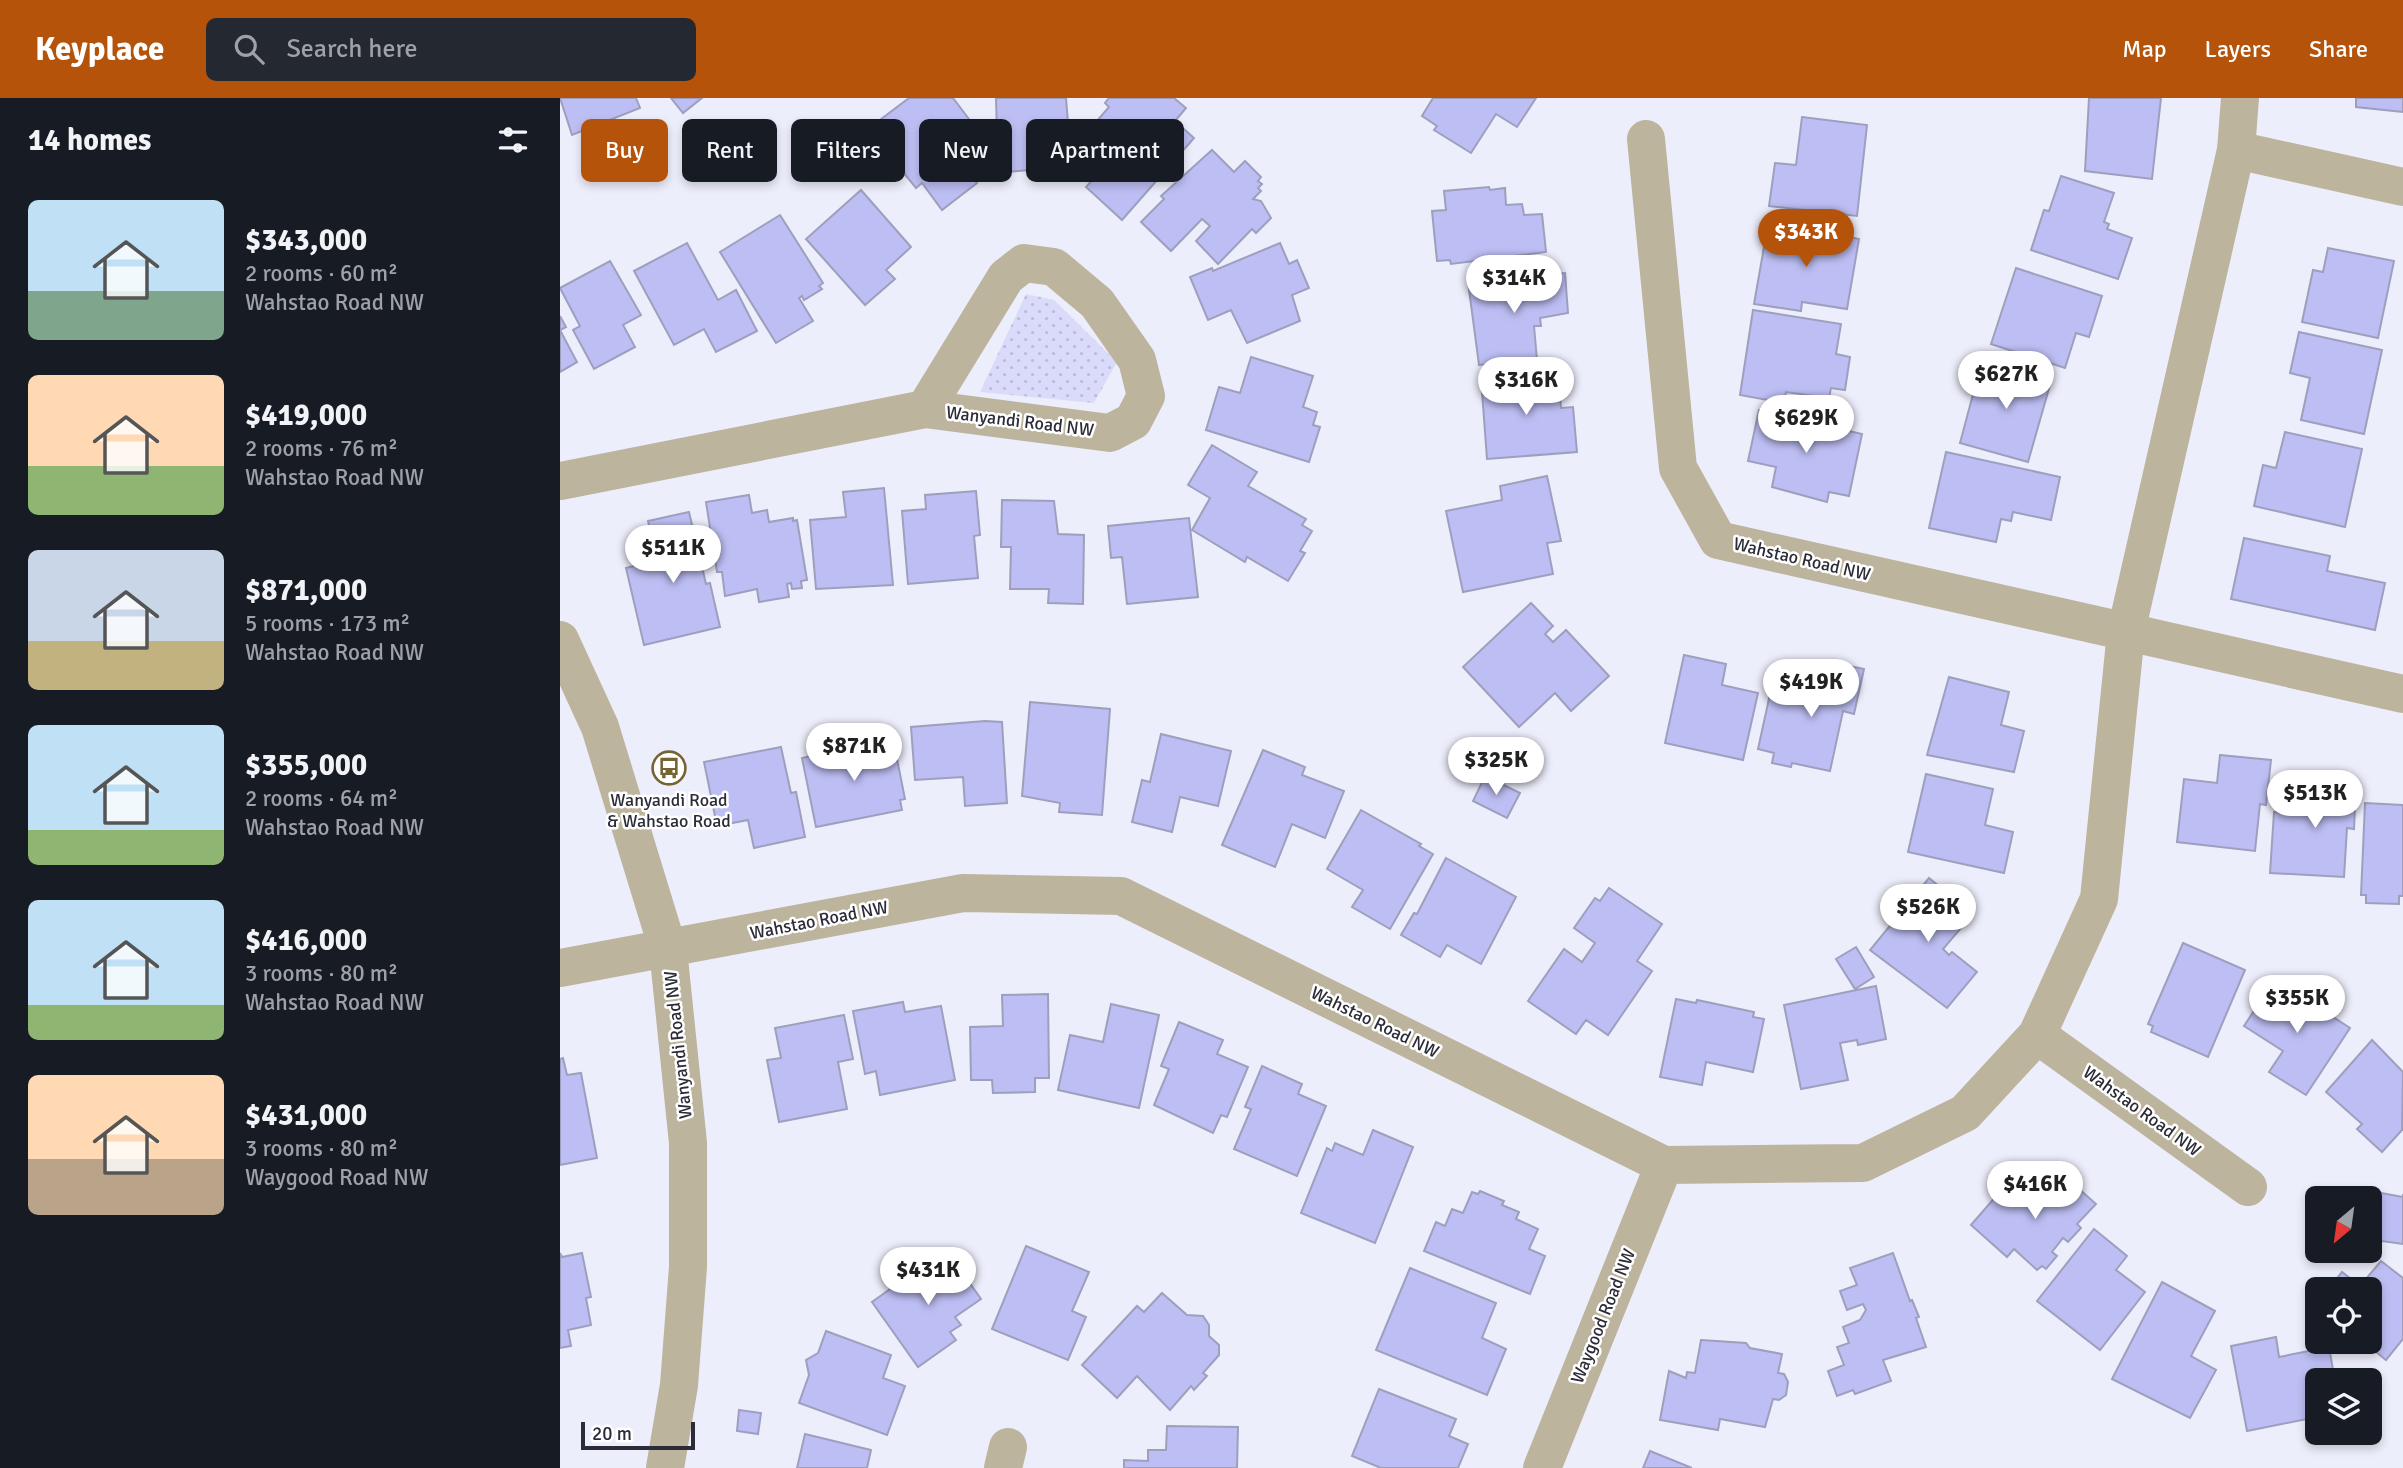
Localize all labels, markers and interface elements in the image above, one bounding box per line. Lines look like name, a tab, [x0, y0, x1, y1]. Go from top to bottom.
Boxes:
search box	[206, 18, 696, 81]
text: Keyplace	[35, 29, 164, 70]
icon: search	[230, 30, 268, 68]
text: Search here	[286, 33, 418, 65]
text: Map	[2122, 34, 2167, 64]
text: Layers	[2205, 34, 2271, 64]
text: Share	[2309, 34, 2368, 64]
chip: Buy	[581, 119, 668, 182]
chip: Rent	[682, 119, 777, 182]
chip: Filters	[791, 119, 905, 182]
chip: New	[919, 119, 1012, 182]
chip: Apartment	[1026, 119, 1184, 182]
icon: filters	[494, 121, 532, 159]
text: 14 homes	[28, 122, 151, 159]
pin: $343K	[1757, 209, 1855, 269]
text: $343K	[1774, 217, 1838, 246]
text: $343,000	[245, 222, 367, 259]
icon: home	[84, 228, 168, 312]
pin: $314K	[1465, 256, 1563, 315]
text: 2 rooms · 60 m²	[245, 259, 398, 288]
text: $314K	[1482, 263, 1546, 292]
text: Wahstao Road NW	[245, 288, 424, 317]
pin: $627K	[1957, 352, 2055, 411]
pin: $316K	[1477, 358, 1575, 417]
text: $627K	[1974, 359, 2038, 388]
text: $316K	[1494, 365, 1558, 394]
pin: $629K	[1757, 396, 1855, 455]
text: $419,000	[245, 397, 367, 434]
street label: Wanyandi Road NW	[945, 401, 1095, 441]
icon: home	[84, 403, 168, 487]
text: $629K	[1774, 403, 1838, 432]
text: 2 rooms · 76 m²	[245, 434, 398, 463]
text: Wahstao Road NW	[245, 463, 424, 492]
pin: $511K	[624, 526, 722, 585]
text: $511K	[641, 533, 705, 562]
street label: Wahstao Road NW	[1731, 533, 1873, 585]
text: $871,000	[245, 572, 367, 609]
icon: home	[84, 578, 168, 662]
text: 5 rooms · 173 m²	[245, 609, 410, 638]
text: Wahstao Road NW	[245, 638, 424, 667]
pin: $419K	[1762, 660, 1860, 719]
text: $419K	[1779, 667, 1843, 696]
pin: $871K	[805, 724, 903, 783]
text: $871K	[822, 731, 886, 760]
pin: $325K	[1447, 738, 1545, 797]
text: $325K	[1464, 745, 1528, 774]
text: $355,000	[245, 747, 367, 784]
bus stop icon: Wanyandi Road & Wahstao Road	[650, 749, 688, 787]
icon: home	[84, 753, 168, 837]
pin: $513K	[2266, 770, 2364, 830]
text: $513K	[2283, 778, 2347, 807]
text: 2 rooms · 64 m²	[245, 784, 398, 813]
place label: Wanyandi Road & Wahstao Road	[607, 789, 731, 832]
text: Wahstao Road NW	[245, 813, 424, 842]
pin: $526K	[1879, 884, 1977, 944]
text: $526K	[1896, 892, 1960, 921]
street label: Wahstao Road NW	[748, 896, 890, 944]
text: $416,000	[245, 922, 367, 959]
icon: home	[84, 928, 168, 1012]
text: 3 rooms · 80 m²	[245, 959, 398, 988]
street label: Wanyandi Road NW	[659, 970, 697, 1120]
pin: $355K	[2248, 976, 2346, 1035]
street label: Wahstao Road NW	[1307, 981, 1443, 1063]
text: $355K	[2265, 983, 2329, 1012]
text: Wahstao Road NW	[245, 988, 424, 1017]
street label: Wahstao Road NW	[2079, 1061, 2205, 1161]
text: $431,000	[245, 1097, 367, 1134]
icon: home	[84, 1103, 168, 1187]
text: 3 rooms · 80 m²	[245, 1134, 398, 1163]
pin: $416K	[1986, 1162, 2084, 1221]
text: Waygood Road NW	[245, 1163, 428, 1192]
text: $416K	[2003, 1169, 2067, 1198]
north arrow	[2305, 1186, 2382, 1264]
map controls	[2305, 1186, 2382, 1445]
street label: Waygood Road NW	[1566, 1245, 1640, 1387]
pin: $431K	[879, 1248, 977, 1307]
text: $431K	[896, 1255, 960, 1284]
button: locate	[2305, 1277, 2382, 1354]
button: layers	[2305, 1368, 2382, 1445]
scale bar	[581, 1419, 695, 1451]
text: 20 m	[592, 1422, 632, 1446]

